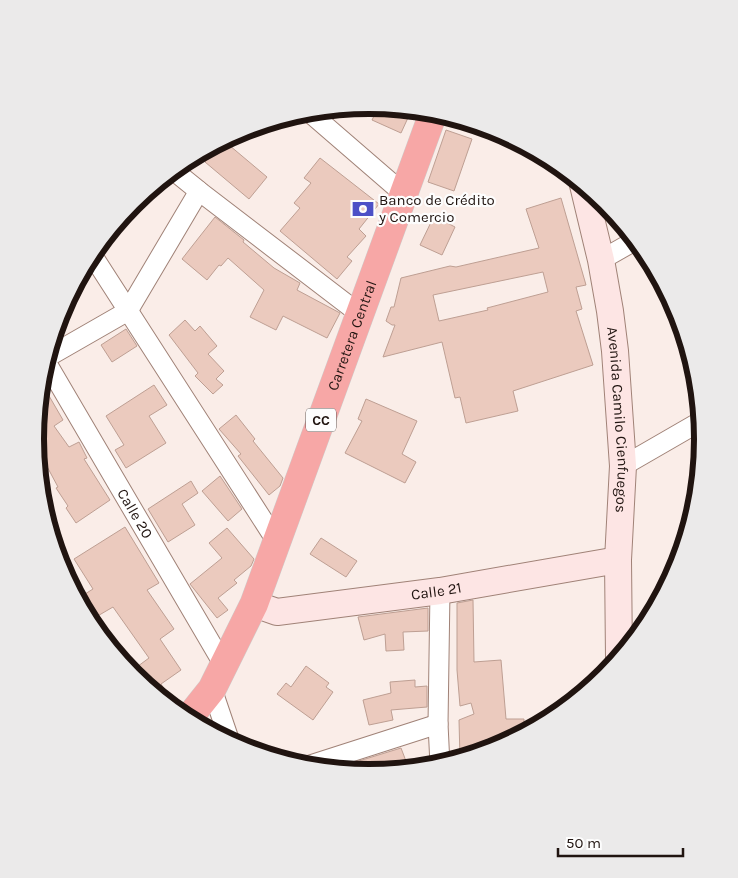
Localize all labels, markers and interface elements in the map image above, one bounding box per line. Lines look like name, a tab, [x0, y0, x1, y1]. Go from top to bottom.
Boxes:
place label: Banco de Crédito y Comercio	[378, 191, 495, 226]
bank icon: Banco de Crédito y Comercio	[350, 196, 376, 222]
street label: Carretera Central	[324, 278, 380, 393]
street label: Avenida Camilo Cienfuegos	[603, 325, 632, 513]
road number: CC	[306, 408, 336, 432]
street label: Calle 20	[113, 485, 157, 542]
street label: Calle 21	[410, 578, 463, 604]
scale bar	[558, 826, 683, 858]
text: 50 m	[566, 834, 601, 852]

